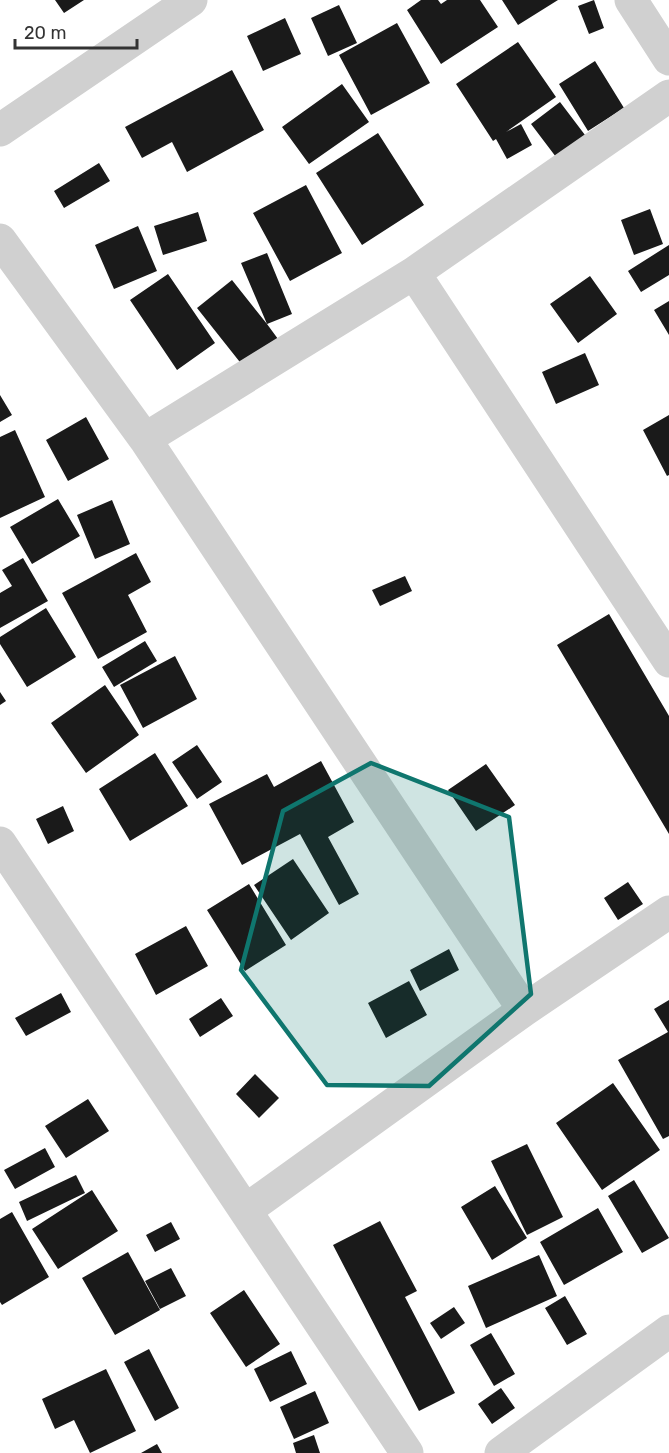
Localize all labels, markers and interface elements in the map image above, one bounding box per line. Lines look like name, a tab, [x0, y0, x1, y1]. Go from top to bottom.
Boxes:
scale bar	[15, 12, 136, 50]
text: 20 m	[24, 22, 66, 44]

